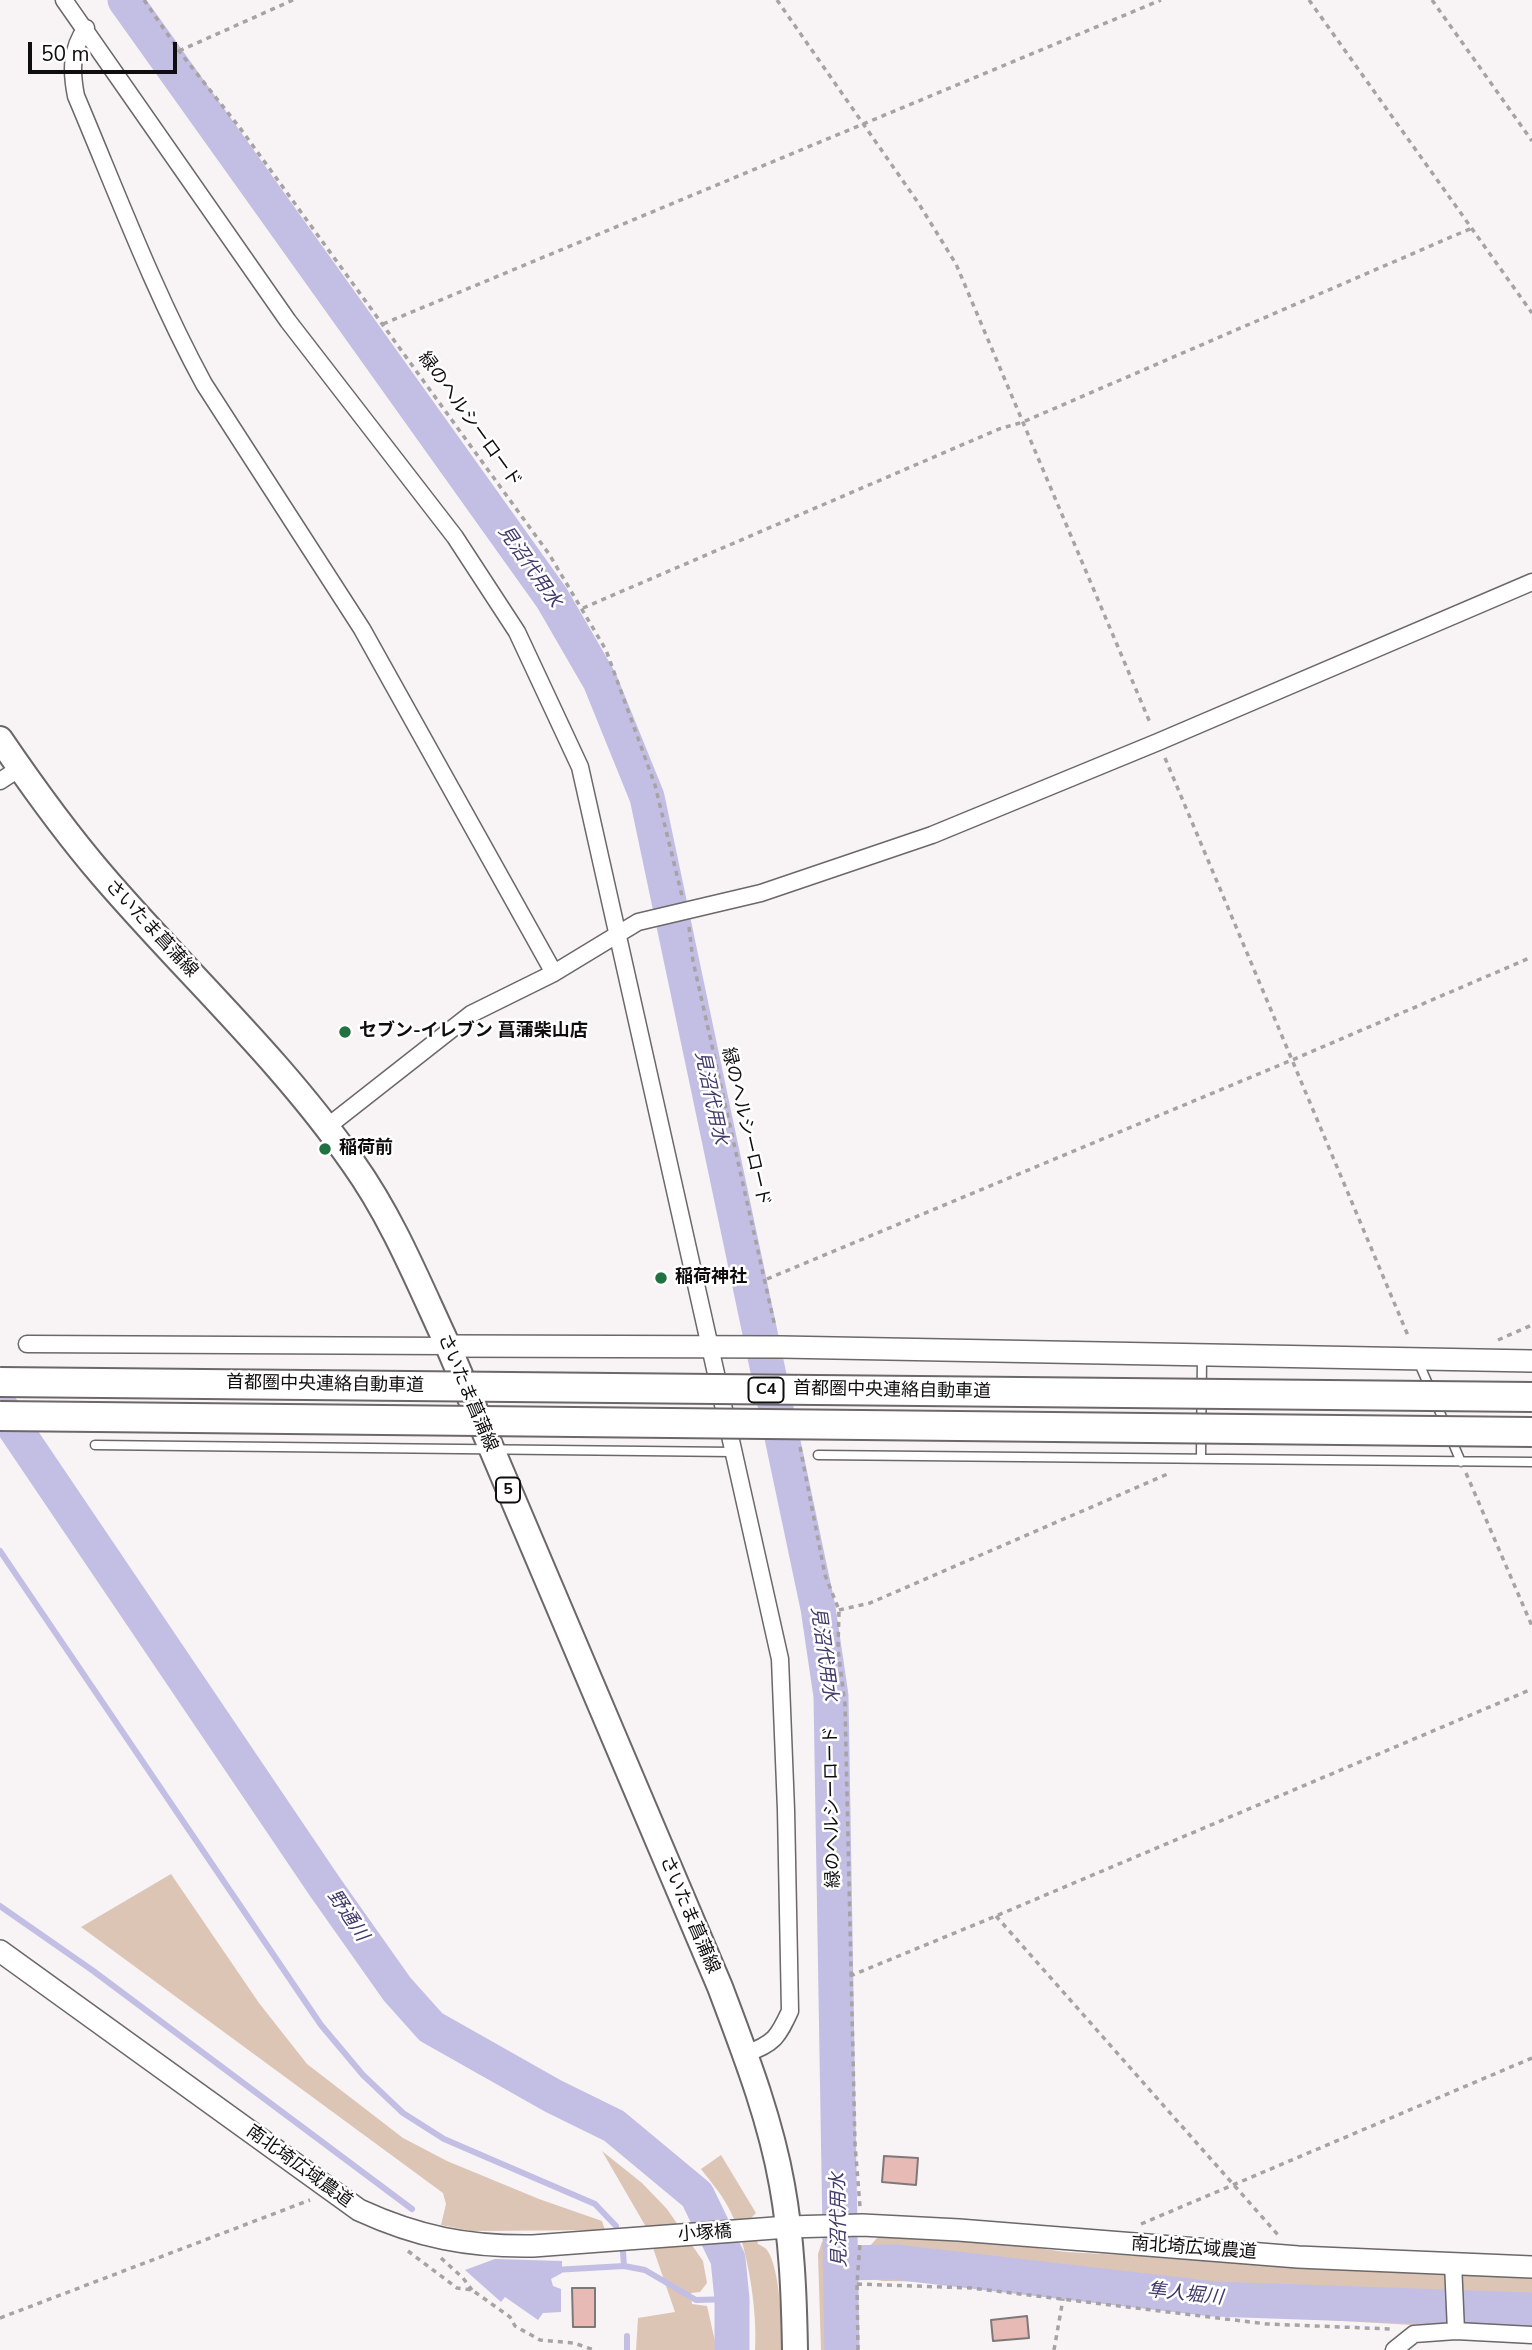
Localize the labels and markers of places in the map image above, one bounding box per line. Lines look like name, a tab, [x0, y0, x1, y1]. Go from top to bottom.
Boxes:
place label: セブン-イレブン 菖蒲柴山店	[359, 1021, 588, 1043]
marker: セブン-イレブン 菖蒲柴山店	[337, 1024, 353, 1040]
place label: 稲荷前	[339, 1138, 393, 1160]
marker: 稲荷前	[317, 1141, 333, 1157]
place label: 稲荷神社	[675, 1267, 747, 1289]
marker: 稲荷神社	[653, 1270, 669, 1286]

